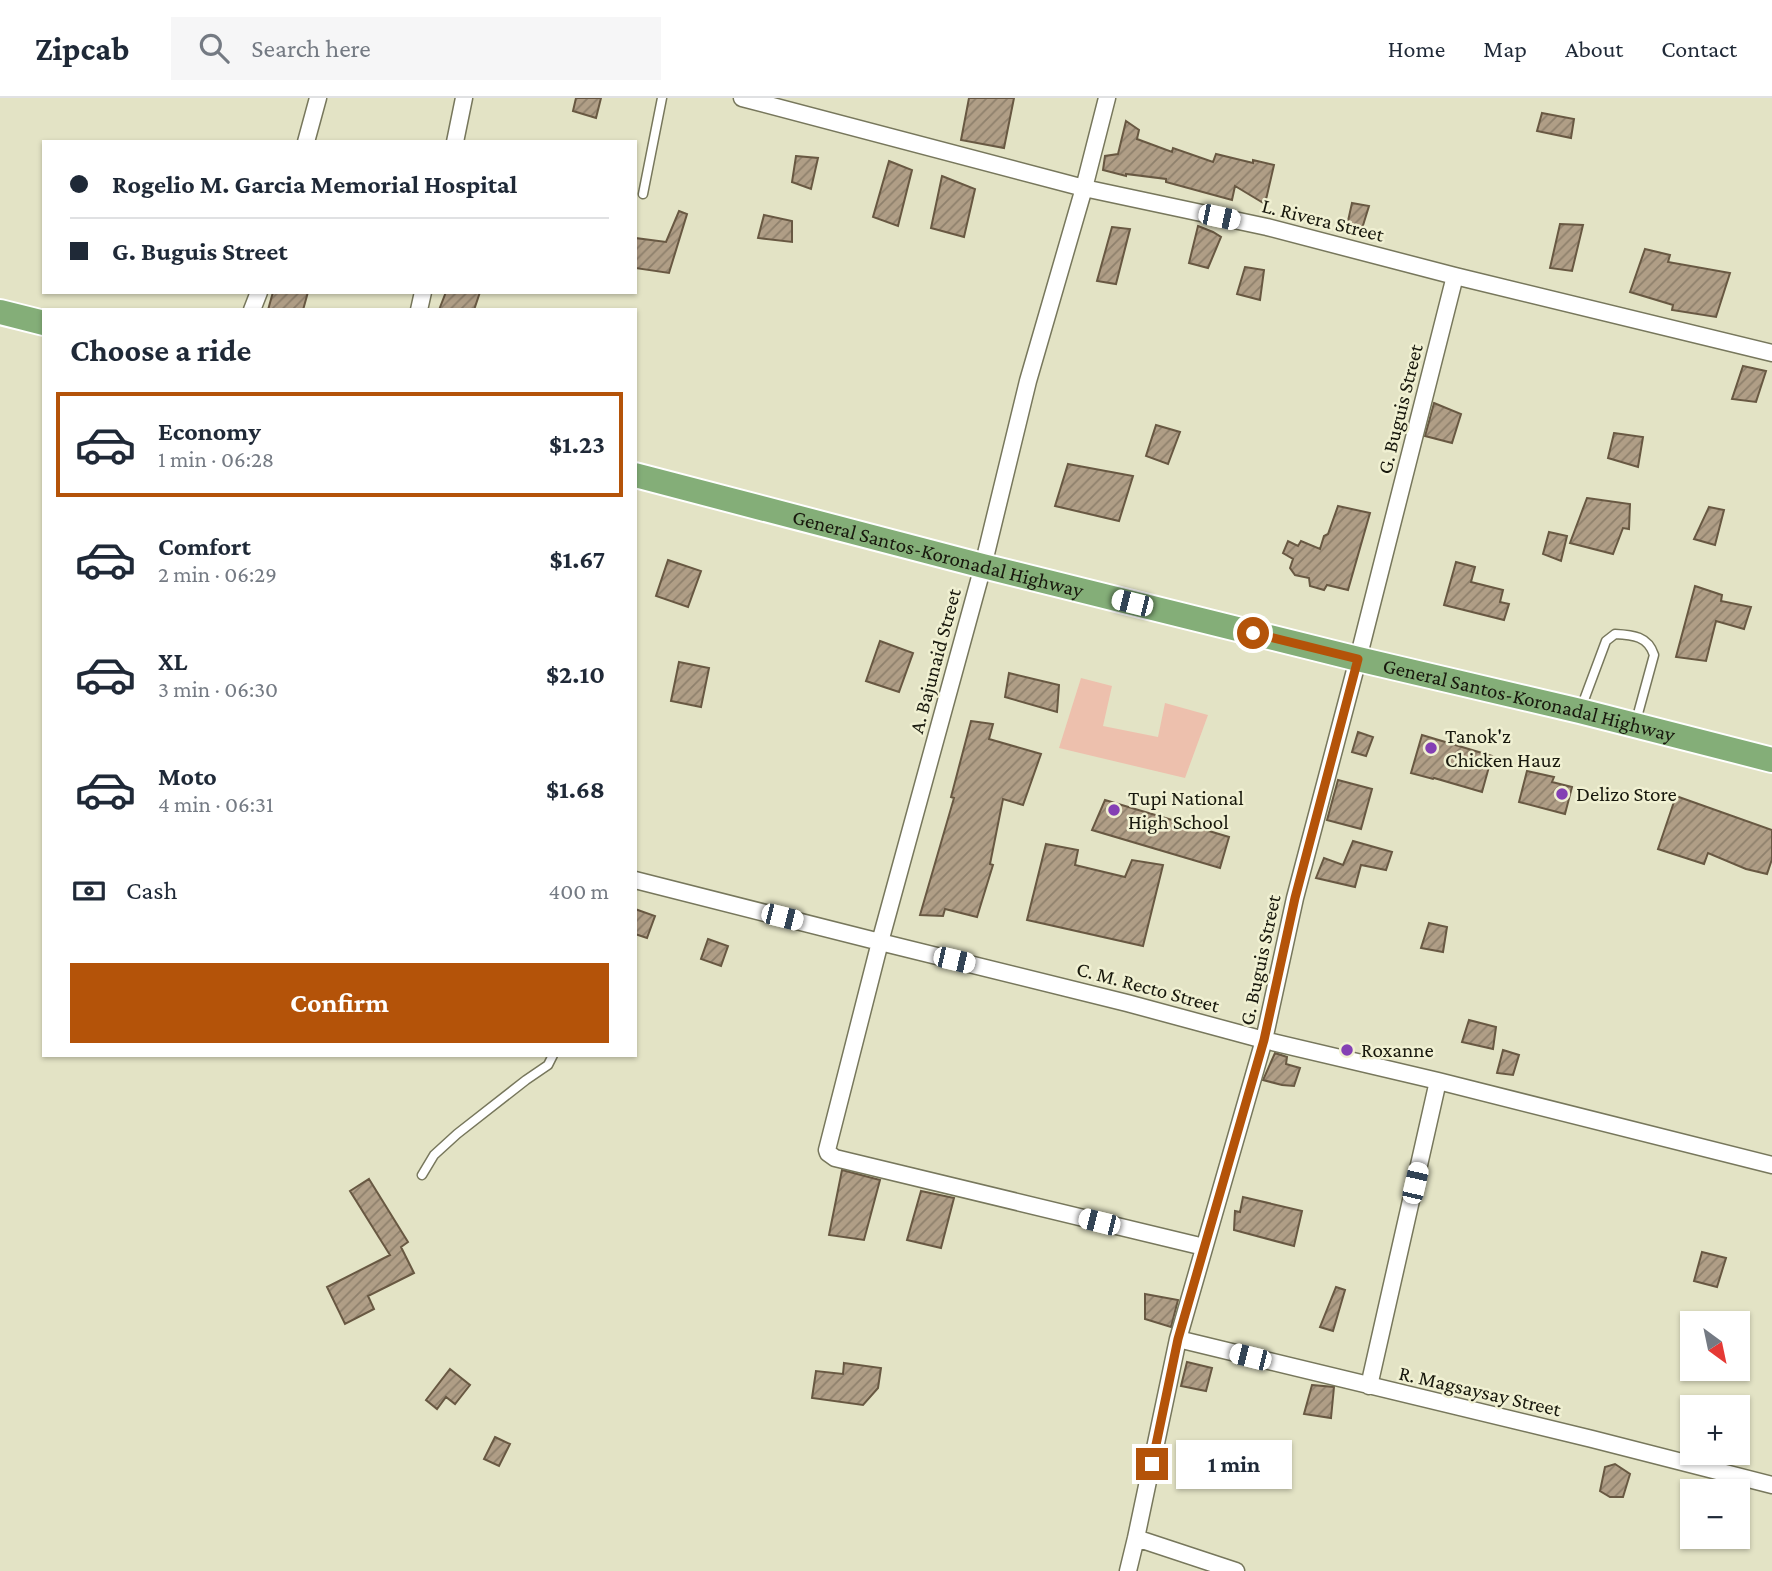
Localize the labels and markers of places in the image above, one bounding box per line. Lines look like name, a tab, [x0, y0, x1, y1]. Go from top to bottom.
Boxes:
place label: Tanok'z Chicken Hauz	[1445, 724, 1561, 772]
marker: Tanok'z Chicken Hauz	[1423, 740, 1439, 756]
place label: Delizo Store	[1576, 782, 1677, 806]
place label: Tupi National High School	[1128, 786, 1244, 834]
marker: Delizo Store	[1554, 786, 1570, 802]
marker: Tupi National High School	[1106, 802, 1122, 818]
place label: Roxanne	[1361, 1038, 1434, 1062]
marker: Roxanne	[1339, 1042, 1355, 1058]

